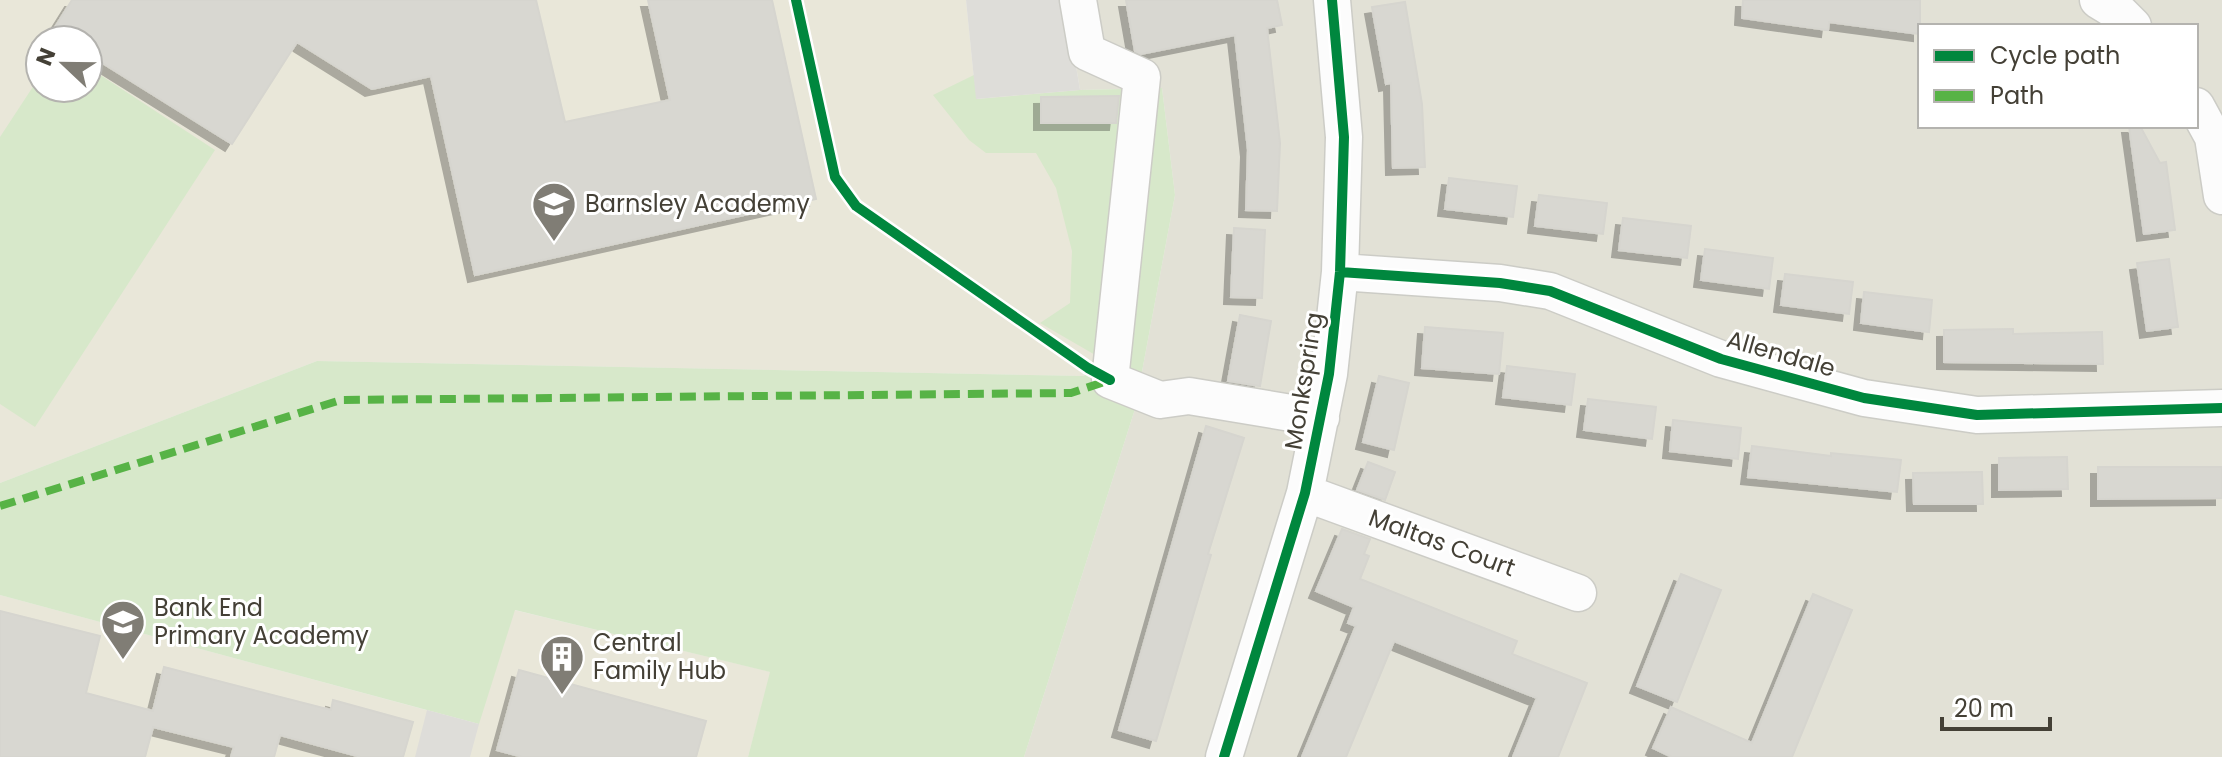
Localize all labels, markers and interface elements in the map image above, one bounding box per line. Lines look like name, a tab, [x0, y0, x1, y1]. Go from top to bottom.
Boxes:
north arrow	[24, 24, 104, 104]
legend	[1918, 24, 2198, 128]
text: Cycle path	[1990, 39, 2120, 72]
text: N	[28, 43, 63, 70]
text: Path	[1990, 79, 2044, 112]
school or university icon: Barnsley Academy	[530, 180, 578, 243]
place label: Barnsley Academy	[585, 187, 810, 220]
street label: Monkspring	[1276, 310, 1331, 452]
street label: Allendale	[1723, 322, 1839, 385]
street label: Maltas Court	[1364, 501, 1520, 584]
place label: Bank End Primary Academy	[154, 591, 369, 652]
school or university icon: Bank End Primary Academy	[99, 598, 147, 661]
place label: Central Family Hub	[593, 626, 726, 687]
building icon: Central Family Hub	[538, 633, 586, 696]
scale bar	[1942, 681, 2050, 731]
text: 20 m	[1954, 692, 2014, 725]

